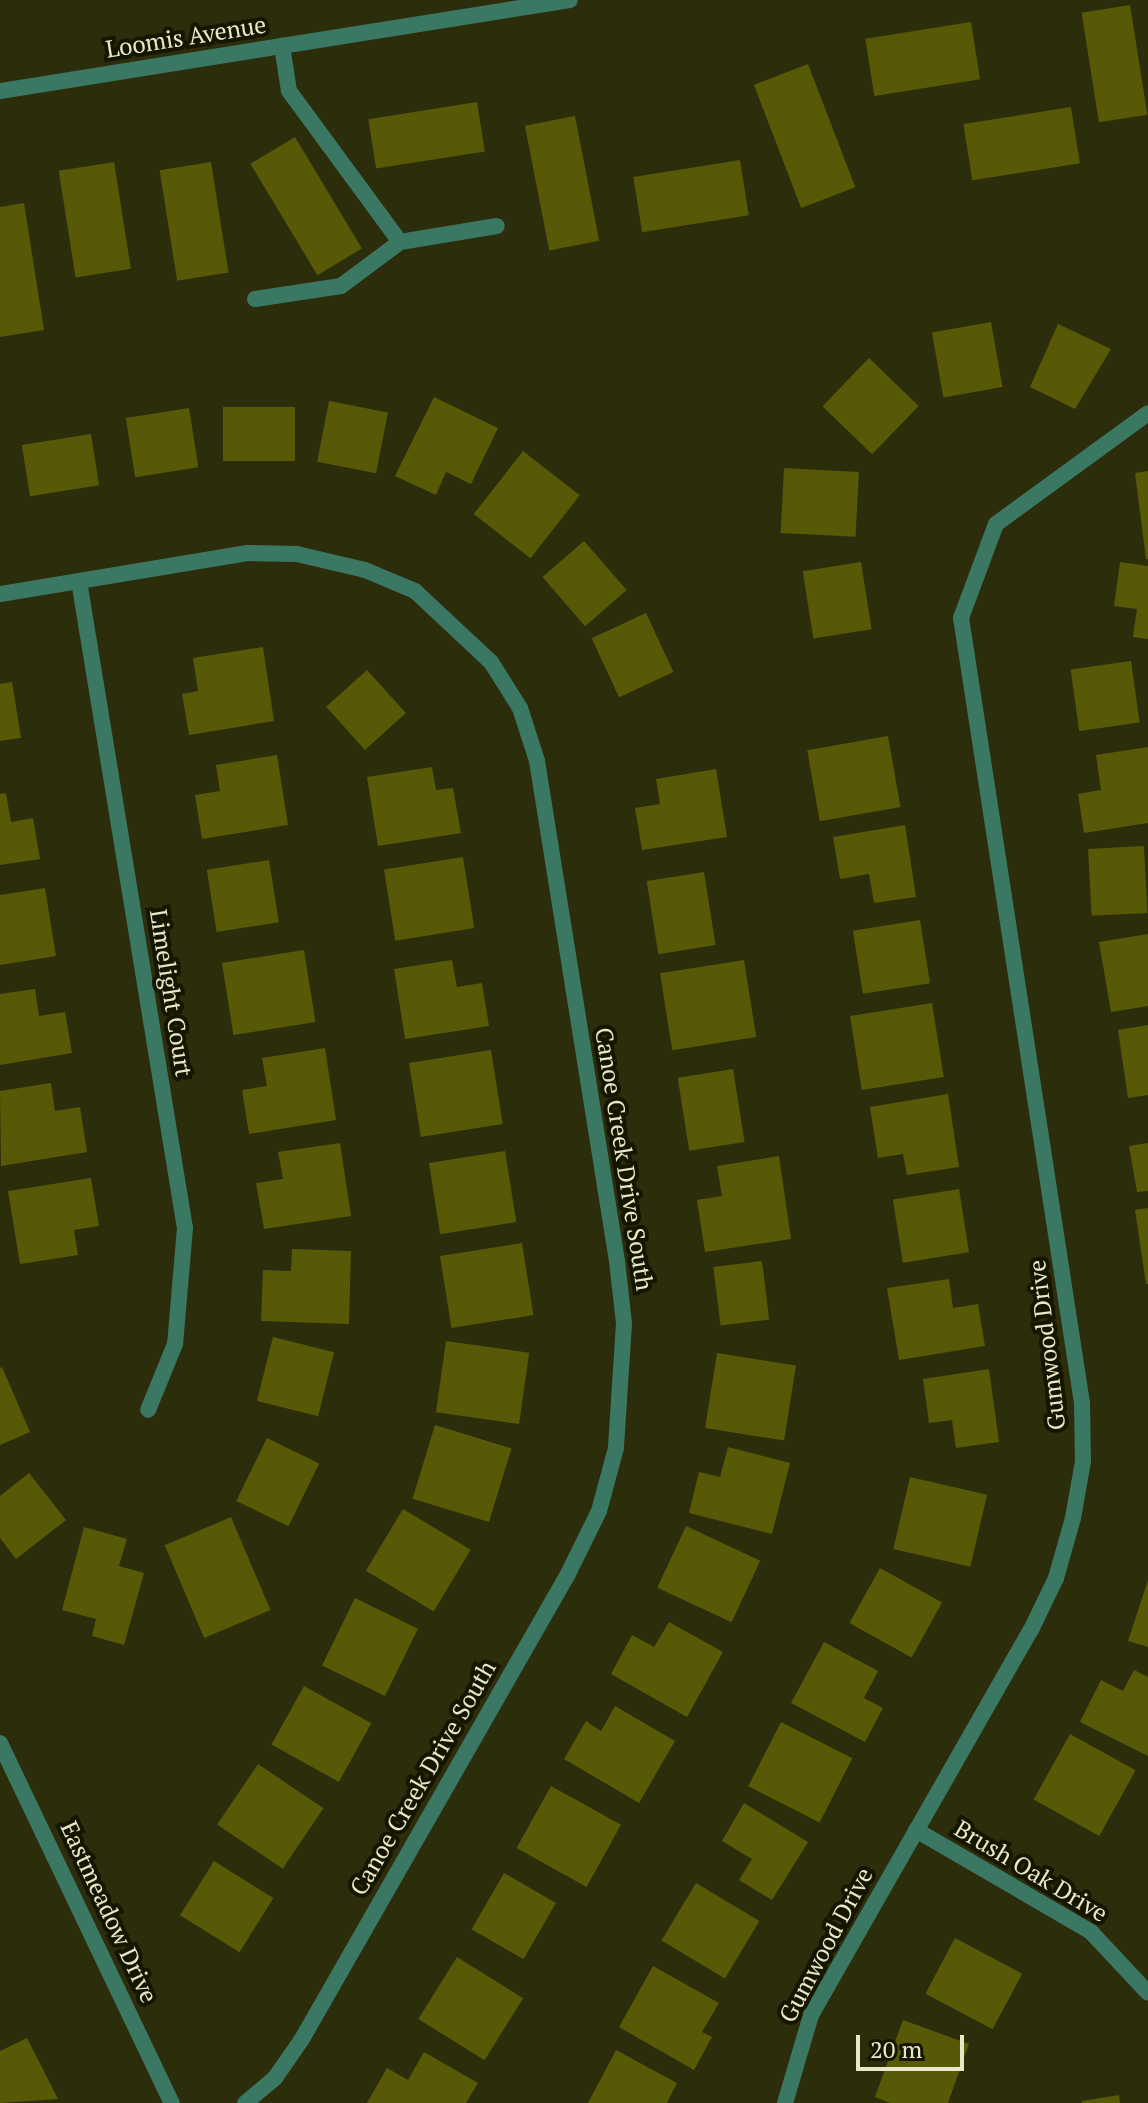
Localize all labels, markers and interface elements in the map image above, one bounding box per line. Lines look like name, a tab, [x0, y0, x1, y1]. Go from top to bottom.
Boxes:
street label: Loomis Avenue	[104, 10, 268, 64]
street label: Limelight Court	[144, 907, 198, 1079]
street label: Canoe Creek Drive South	[589, 1025, 659, 1293]
street label: Gumwood Drive	[1022, 1258, 1072, 1432]
street label: Canoe Creek Drive South	[344, 1656, 502, 1900]
street label: Brush Oak Drive	[949, 1814, 1113, 1928]
street label: Eastmeadow Drive	[54, 1817, 164, 2007]
street label: Gumwood Drive	[773, 1863, 879, 2027]
scale bar	[860, 2019, 968, 2069]
text: 20 m	[870, 2033, 922, 2065]

